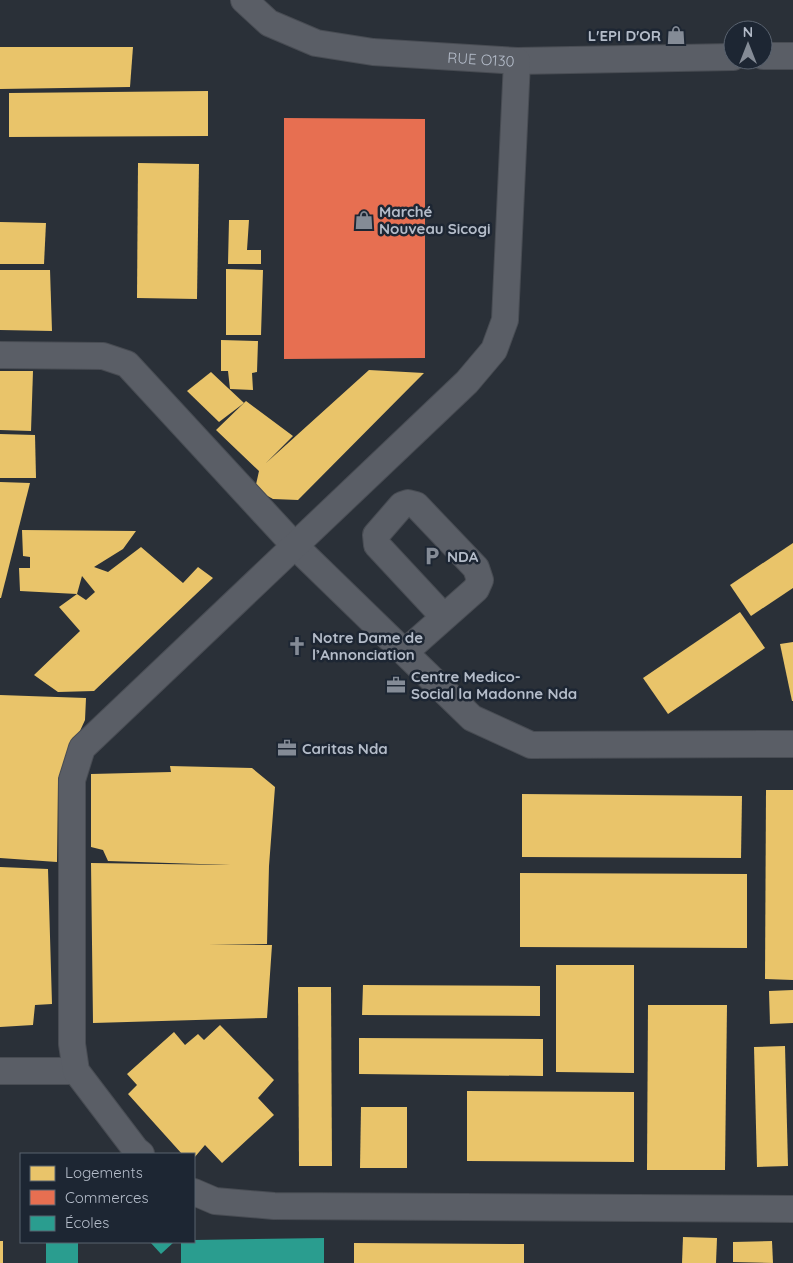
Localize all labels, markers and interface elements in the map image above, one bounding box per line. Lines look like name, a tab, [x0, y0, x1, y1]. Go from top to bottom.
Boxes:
north arrow	[723, 20, 773, 70]
text: N	[743, 23, 753, 41]
shop icon: L'EPI D'OR	[665, 24, 687, 46]
place label: L'EPI D'OR	[588, 26, 661, 45]
street label: RUE O130	[447, 47, 515, 70]
place label: Marché Nouveau Sicogi	[379, 202, 491, 238]
shop icon: Marché Nouveau Sicogi	[353, 209, 375, 231]
parking icon: NDA	[421, 545, 443, 567]
place label: NDA	[447, 547, 479, 566]
place label: Notre Dame de l’Annonciation	[312, 628, 423, 664]
church icon: Notre Dame de l’Annonciation	[286, 635, 308, 657]
place label: Centre Medico- Social la Madonne Nda	[411, 667, 577, 703]
office icon: Centre Medico- Social la Madonne Nda	[385, 674, 407, 696]
office icon: Caritas Nda	[276, 737, 298, 759]
place label: Caritas Nda	[302, 739, 388, 758]
legend	[20, 1153, 195, 1243]
text: Logements	[65, 1163, 143, 1182]
text: Commerces	[65, 1188, 148, 1207]
text: Écoles	[65, 1213, 109, 1232]

